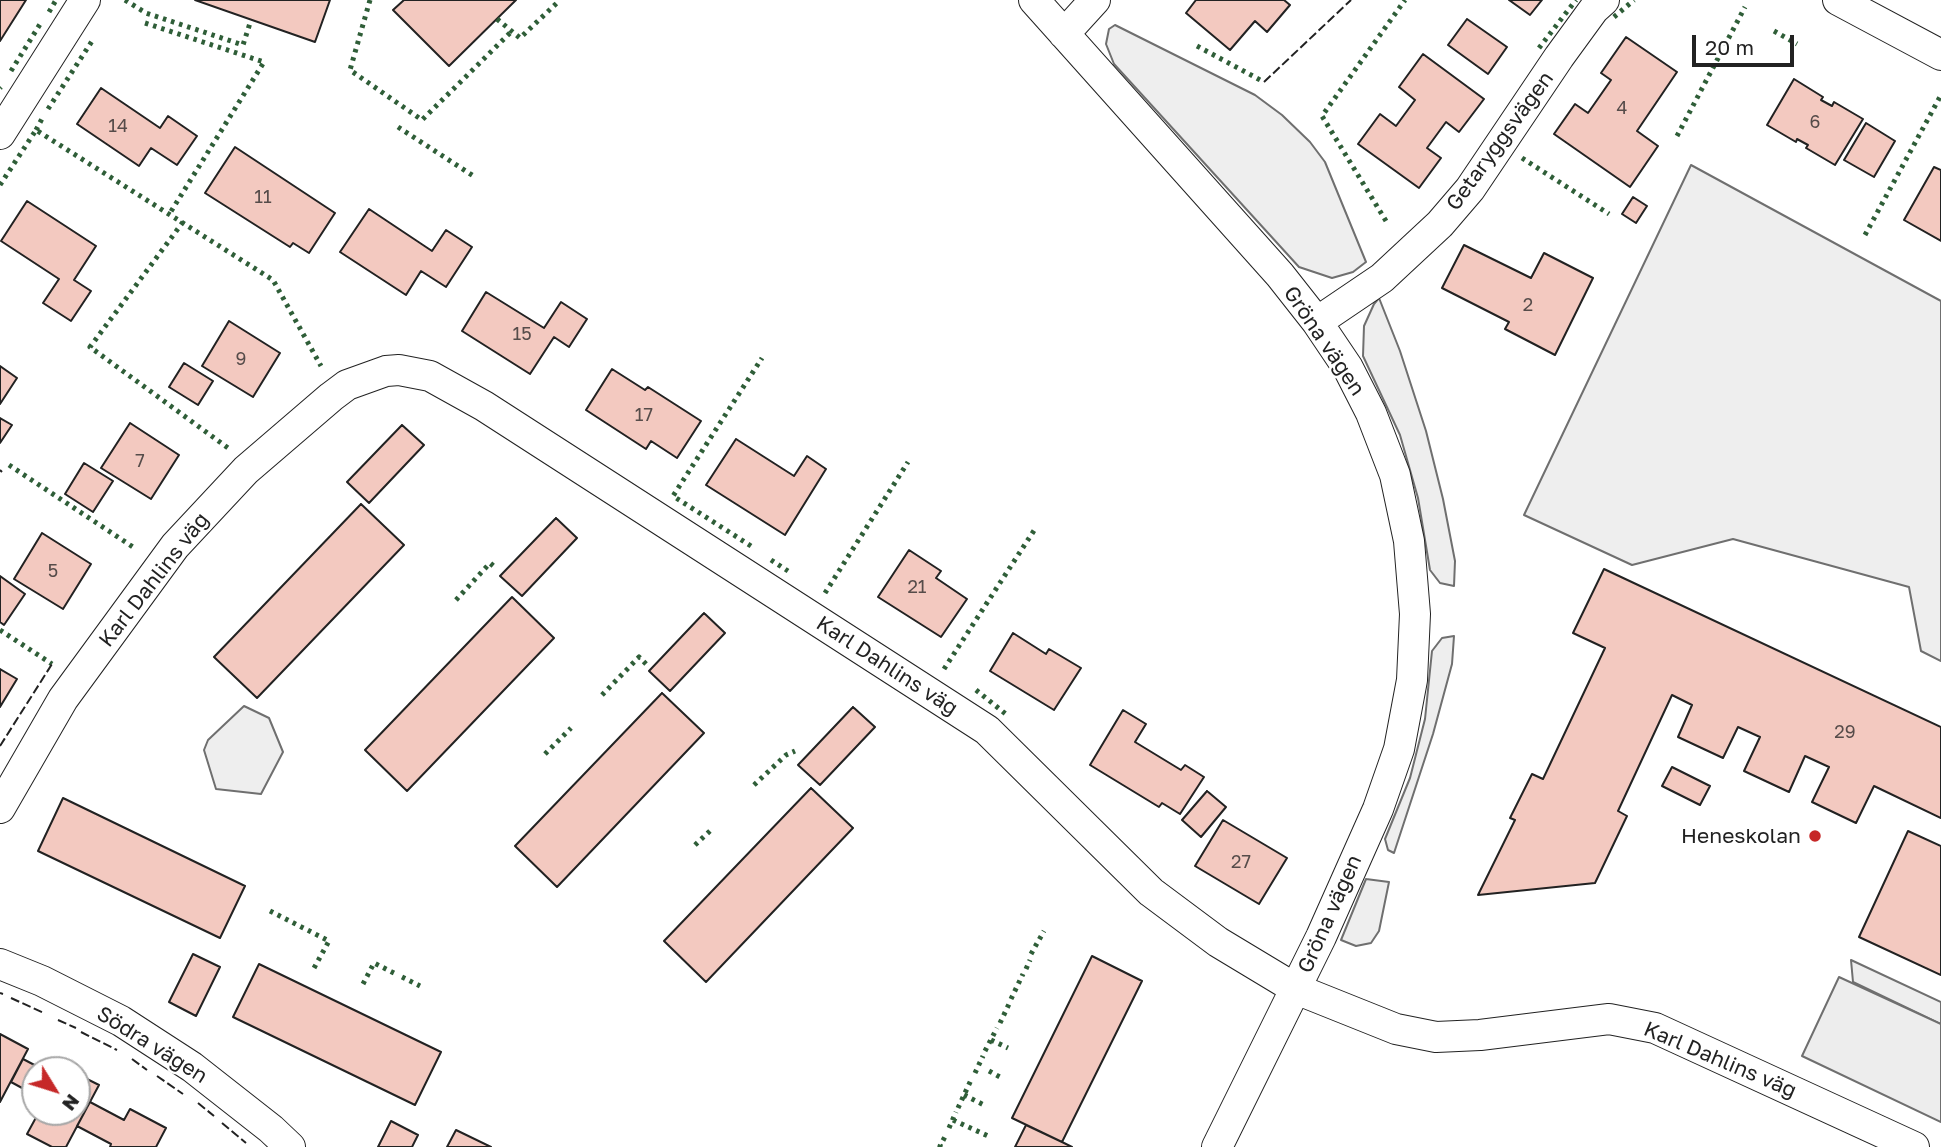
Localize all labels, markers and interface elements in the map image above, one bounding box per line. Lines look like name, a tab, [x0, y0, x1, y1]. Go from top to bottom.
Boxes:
scale bar	[1696, 21, 1798, 65]
text: 20 m	[1705, 34, 1754, 60]
street label: Getaryggsvägen	[1441, 67, 1559, 215]
house number: 4	[1617, 97, 1627, 119]
house number: 6	[1810, 111, 1820, 133]
house number: 14	[108, 115, 128, 137]
house number: 11	[254, 186, 272, 208]
street label: Gröna vägen	[1278, 281, 1370, 401]
house number: 2	[1523, 294, 1533, 316]
house number: 15	[512, 323, 532, 345]
house number: 9	[236, 348, 246, 370]
house number: 17	[635, 404, 653, 426]
house number: 7	[135, 450, 145, 472]
street label: Karl Dahlins väg	[94, 508, 214, 652]
house number: 5	[48, 560, 58, 582]
house number: 21	[907, 576, 927, 598]
street label: Karl Dahlins väg	[812, 611, 962, 721]
house number: 29	[1834, 721, 1856, 743]
place label: Heneskolan	[1681, 823, 1801, 849]
marker: Heneskolan	[1807, 828, 1823, 844]
house number: 27	[1231, 851, 1251, 873]
street label: Gröna vägen	[1293, 851, 1367, 977]
street label: Södra vägen	[92, 1001, 212, 1089]
street label: Karl Dahlins väg	[1640, 1016, 1800, 1104]
north arrow	[21, 1056, 91, 1126]
text: N	[58, 1090, 85, 1116]

